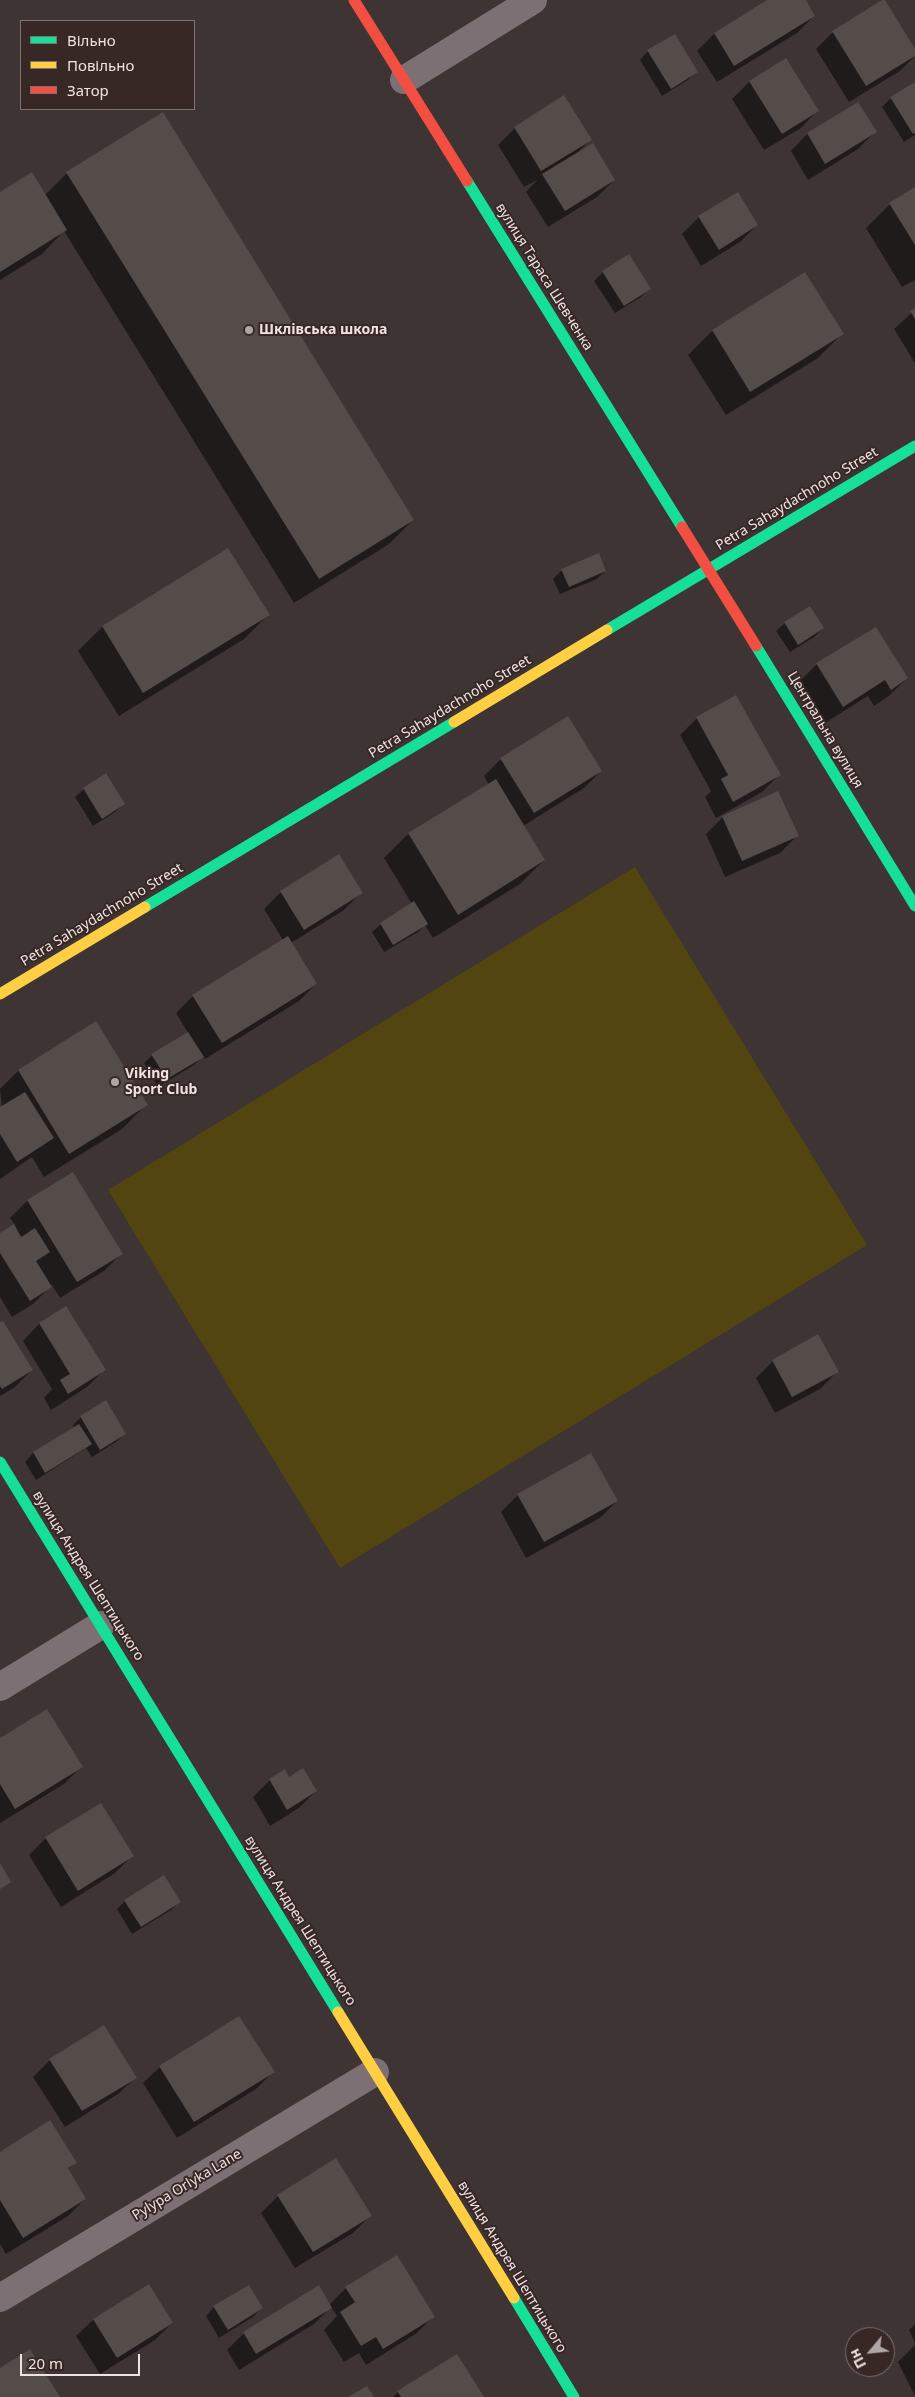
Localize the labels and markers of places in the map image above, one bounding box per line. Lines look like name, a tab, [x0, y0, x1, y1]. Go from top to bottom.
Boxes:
place label: Шклівська школа	[259, 322, 387, 338]
marker: Шклівська школа	[243, 324, 255, 336]
place label: Viking Sport Club	[125, 1066, 197, 1098]
marker: Viking Sport Club	[109, 1076, 121, 1088]

